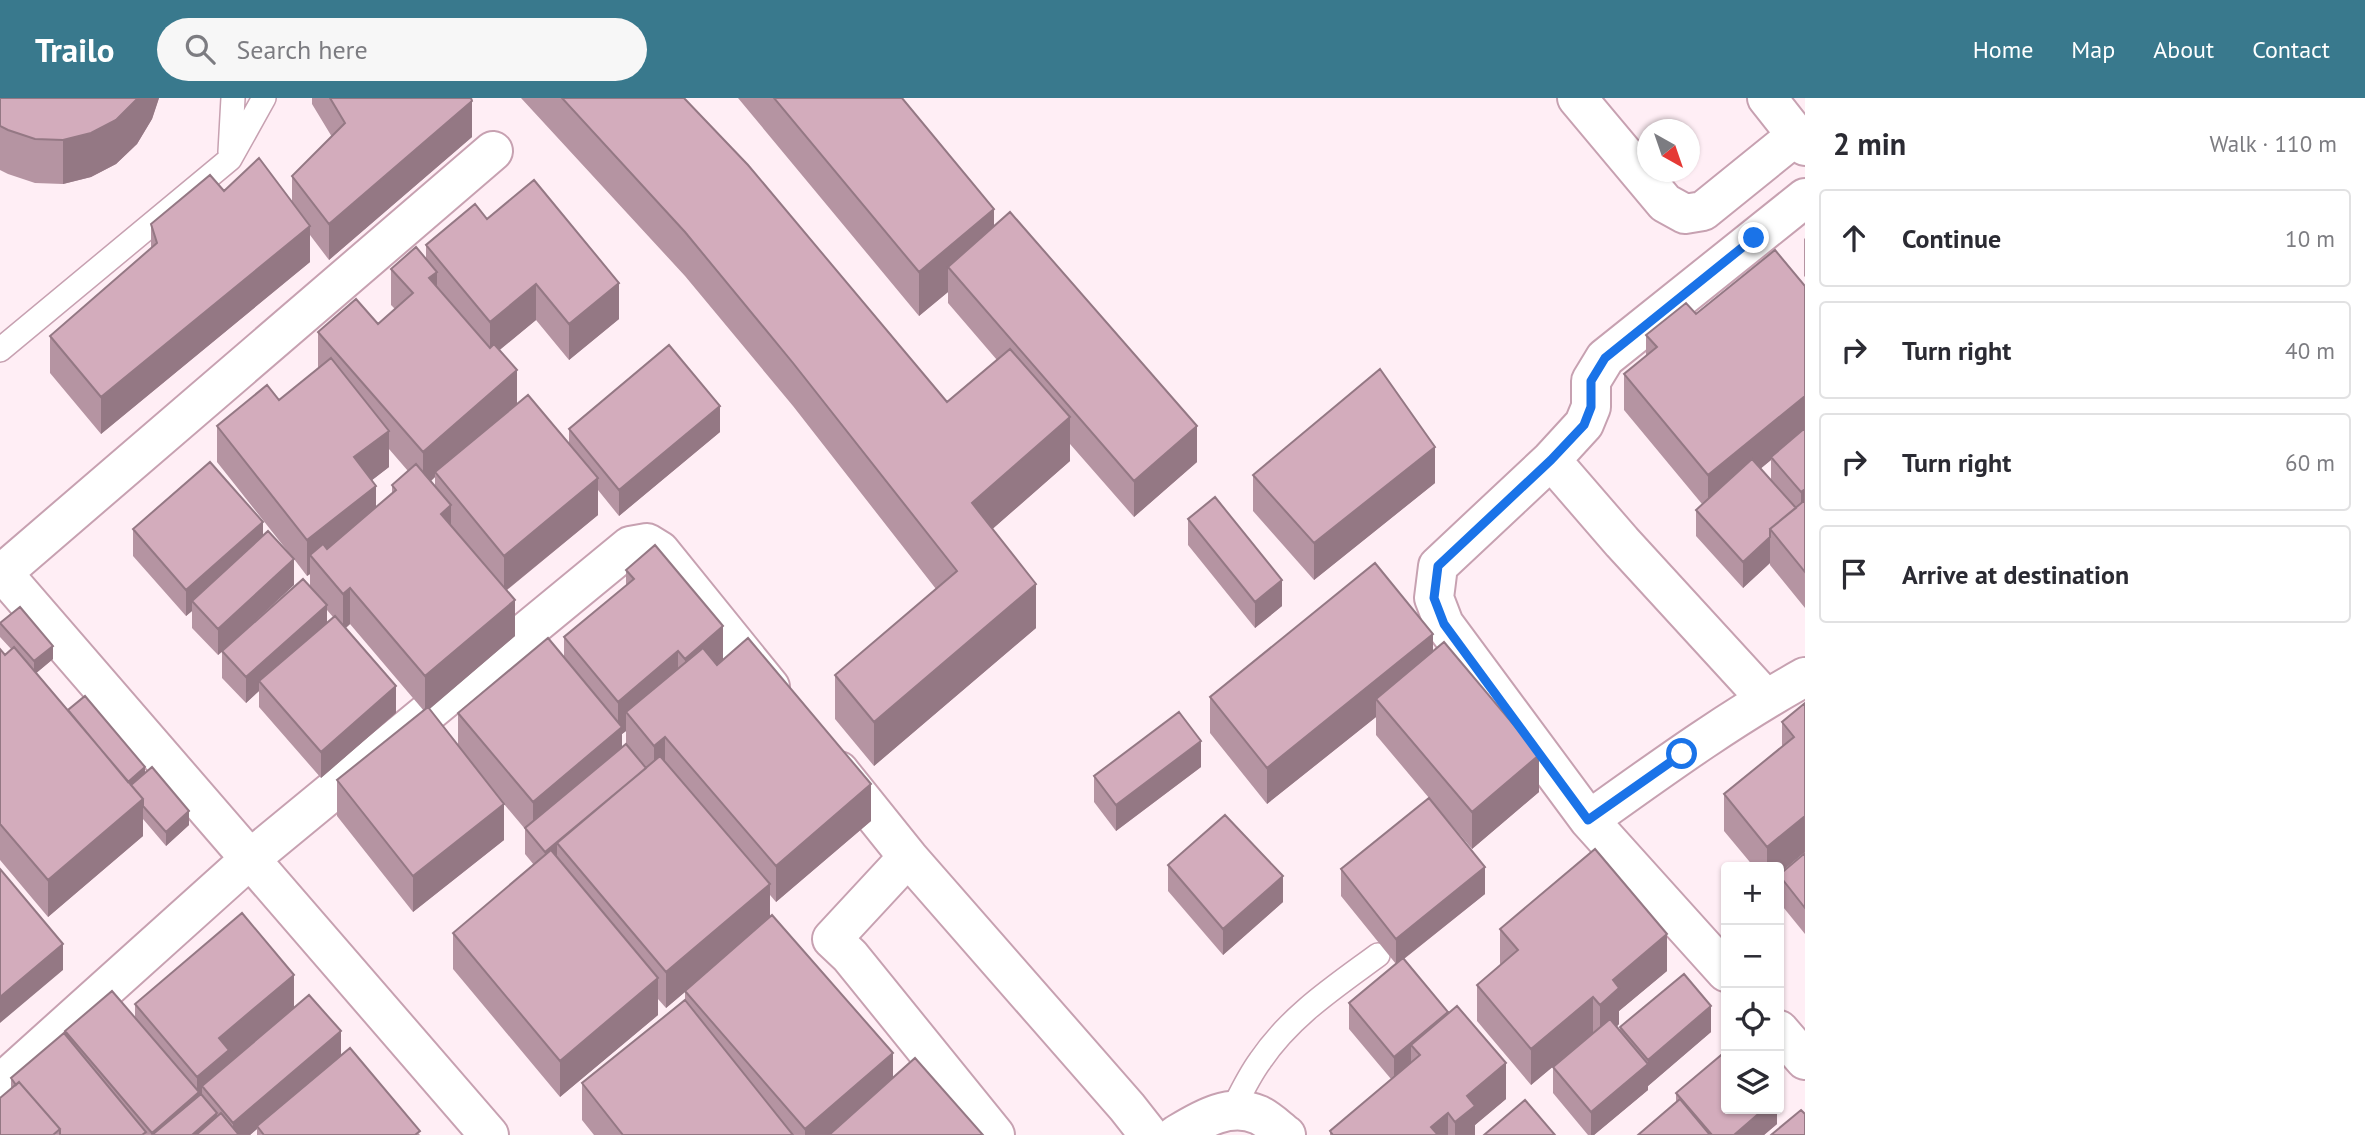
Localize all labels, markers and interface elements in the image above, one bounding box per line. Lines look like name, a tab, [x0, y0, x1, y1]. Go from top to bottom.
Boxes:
search box	[157, 18, 647, 81]
text: Trailo	[35, 28, 115, 71]
icon: search	[181, 30, 219, 68]
text: Search here	[237, 33, 368, 66]
text: Home	[1973, 34, 2033, 65]
text: Map	[2071, 34, 2115, 65]
text: About	[2153, 34, 2214, 65]
text: Contact	[2252, 34, 2330, 65]
north arrow	[1637, 119, 1700, 182]
text: 2 min	[1833, 124, 1906, 163]
text: Walk · 110 m	[2210, 129, 2337, 158]
icon: ahead	[1835, 219, 1873, 257]
route end	[1738, 222, 1769, 253]
text: Continue	[1902, 222, 2001, 255]
text: 10 m	[2285, 224, 2335, 253]
icon: right	[1835, 331, 1873, 369]
text: Turn right	[1902, 334, 2011, 367]
text: 40 m	[2285, 336, 2335, 365]
icon: right	[1835, 443, 1873, 481]
text: Turn right	[1902, 446, 2011, 479]
text: 60 m	[2285, 448, 2335, 477]
icon: arrive	[1835, 555, 1873, 593]
text: Arrive at destination	[1902, 558, 2129, 591]
route start	[1666, 738, 1697, 769]
map controls	[1721, 862, 1784, 1114]
button: +	[1721, 862, 1784, 925]
button: −	[1721, 925, 1784, 988]
button: locate	[1721, 988, 1784, 1051]
button: layers	[1721, 1051, 1784, 1114]

